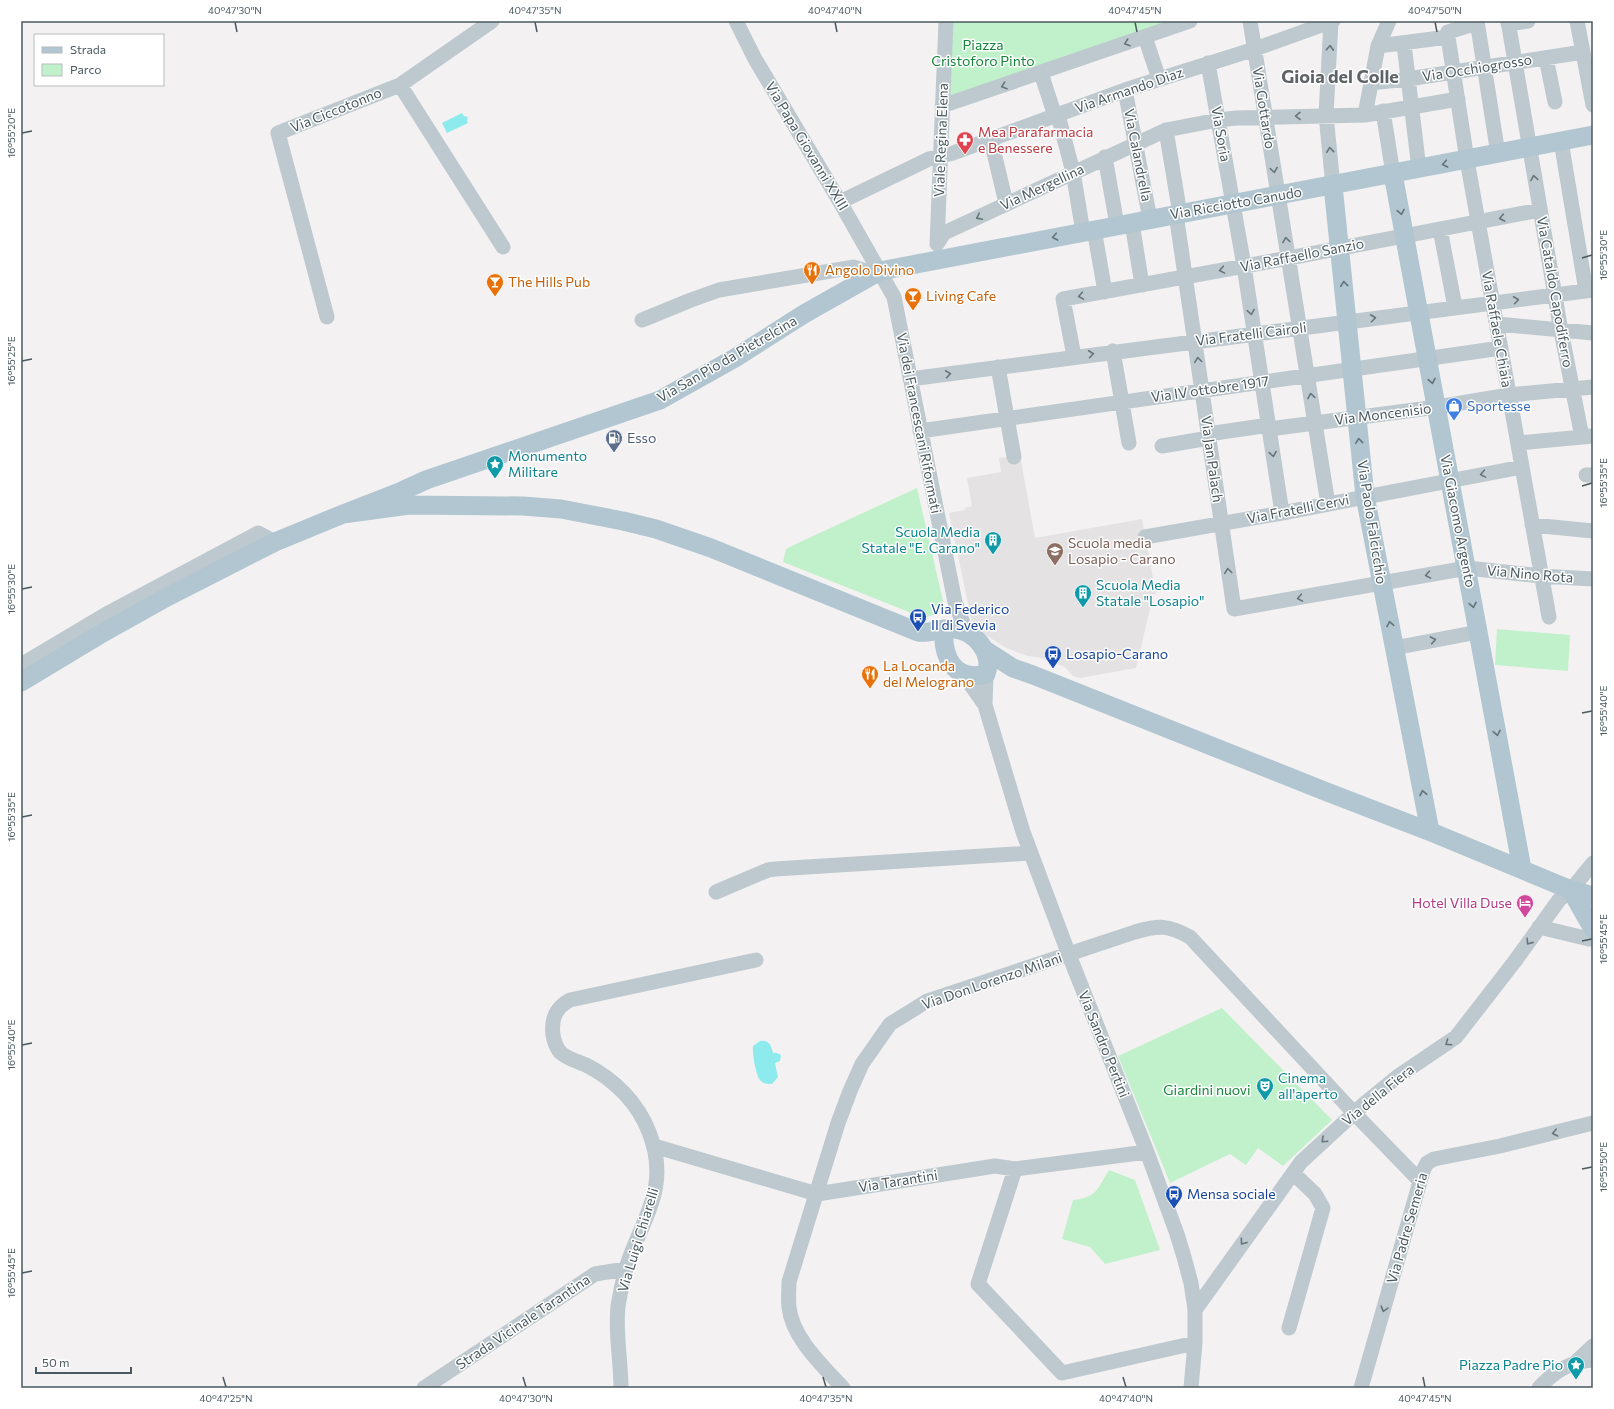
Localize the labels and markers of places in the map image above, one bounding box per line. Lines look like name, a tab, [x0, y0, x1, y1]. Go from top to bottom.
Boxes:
place label: Mea Parafarmacia e Benessere	[978, 123, 1093, 156]
pharmacy icon: Mea Parafarmacia e Benessere	[955, 130, 975, 155]
restaurant icon: Angolo Divino	[802, 260, 822, 285]
place label: Angolo Divino	[825, 261, 914, 278]
bar icon: The Hills Pub	[485, 272, 505, 297]
place label: The Hills Pub	[508, 273, 590, 290]
bar icon: Living Cafe	[903, 286, 923, 311]
place label: Living Cafe	[926, 287, 996, 304]
shop icon: Sportesse	[1444, 396, 1464, 421]
place label: Sportesse	[1467, 397, 1531, 414]
fuel station icon: Esso	[604, 428, 624, 453]
place label: Esso	[627, 429, 656, 446]
place label: Monumento Militare	[508, 447, 587, 480]
place icon: Monumento Militare	[485, 454, 505, 479]
place label: Scuola Media Statale "E. Carano"	[861, 523, 980, 556]
building icon: Scuola Media Statale "E. Carano"	[983, 530, 1003, 555]
place label: Scuola media Losapio - Carano	[1068, 534, 1176, 567]
school or university icon: Scuola media Losapio - Carano	[1045, 541, 1065, 566]
place label: Scuola Media Statale "Losapio"	[1096, 576, 1204, 609]
building icon: Scuola Media Statale "Losapio"	[1073, 583, 1093, 608]
place label: Via Federico II di Svevia	[931, 600, 1009, 633]
bus stop icon: Via Federico II di Svevia	[908, 607, 928, 632]
bus stop icon: Losapio-Carano	[1043, 644, 1063, 669]
place label: Losapio-Carano	[1066, 645, 1168, 662]
place label: La Locanda del Melograno	[883, 657, 974, 690]
restaurant icon: La Locanda del Melograno	[860, 664, 880, 689]
hotel icon: Hotel Villa Duse	[1515, 893, 1535, 918]
place label: Hotel Villa Duse	[1412, 894, 1512, 911]
place label: Cinema all'aperto	[1278, 1069, 1338, 1102]
theatre icon: Cinema all'aperto	[1255, 1076, 1275, 1101]
bus stop icon: Mensa sociale	[1164, 1184, 1184, 1209]
place label: Mensa sociale	[1187, 1185, 1276, 1202]
place icon: Piazza Padre Pio	[1566, 1355, 1586, 1380]
place label: Piazza Padre Pio	[1459, 1356, 1563, 1373]

